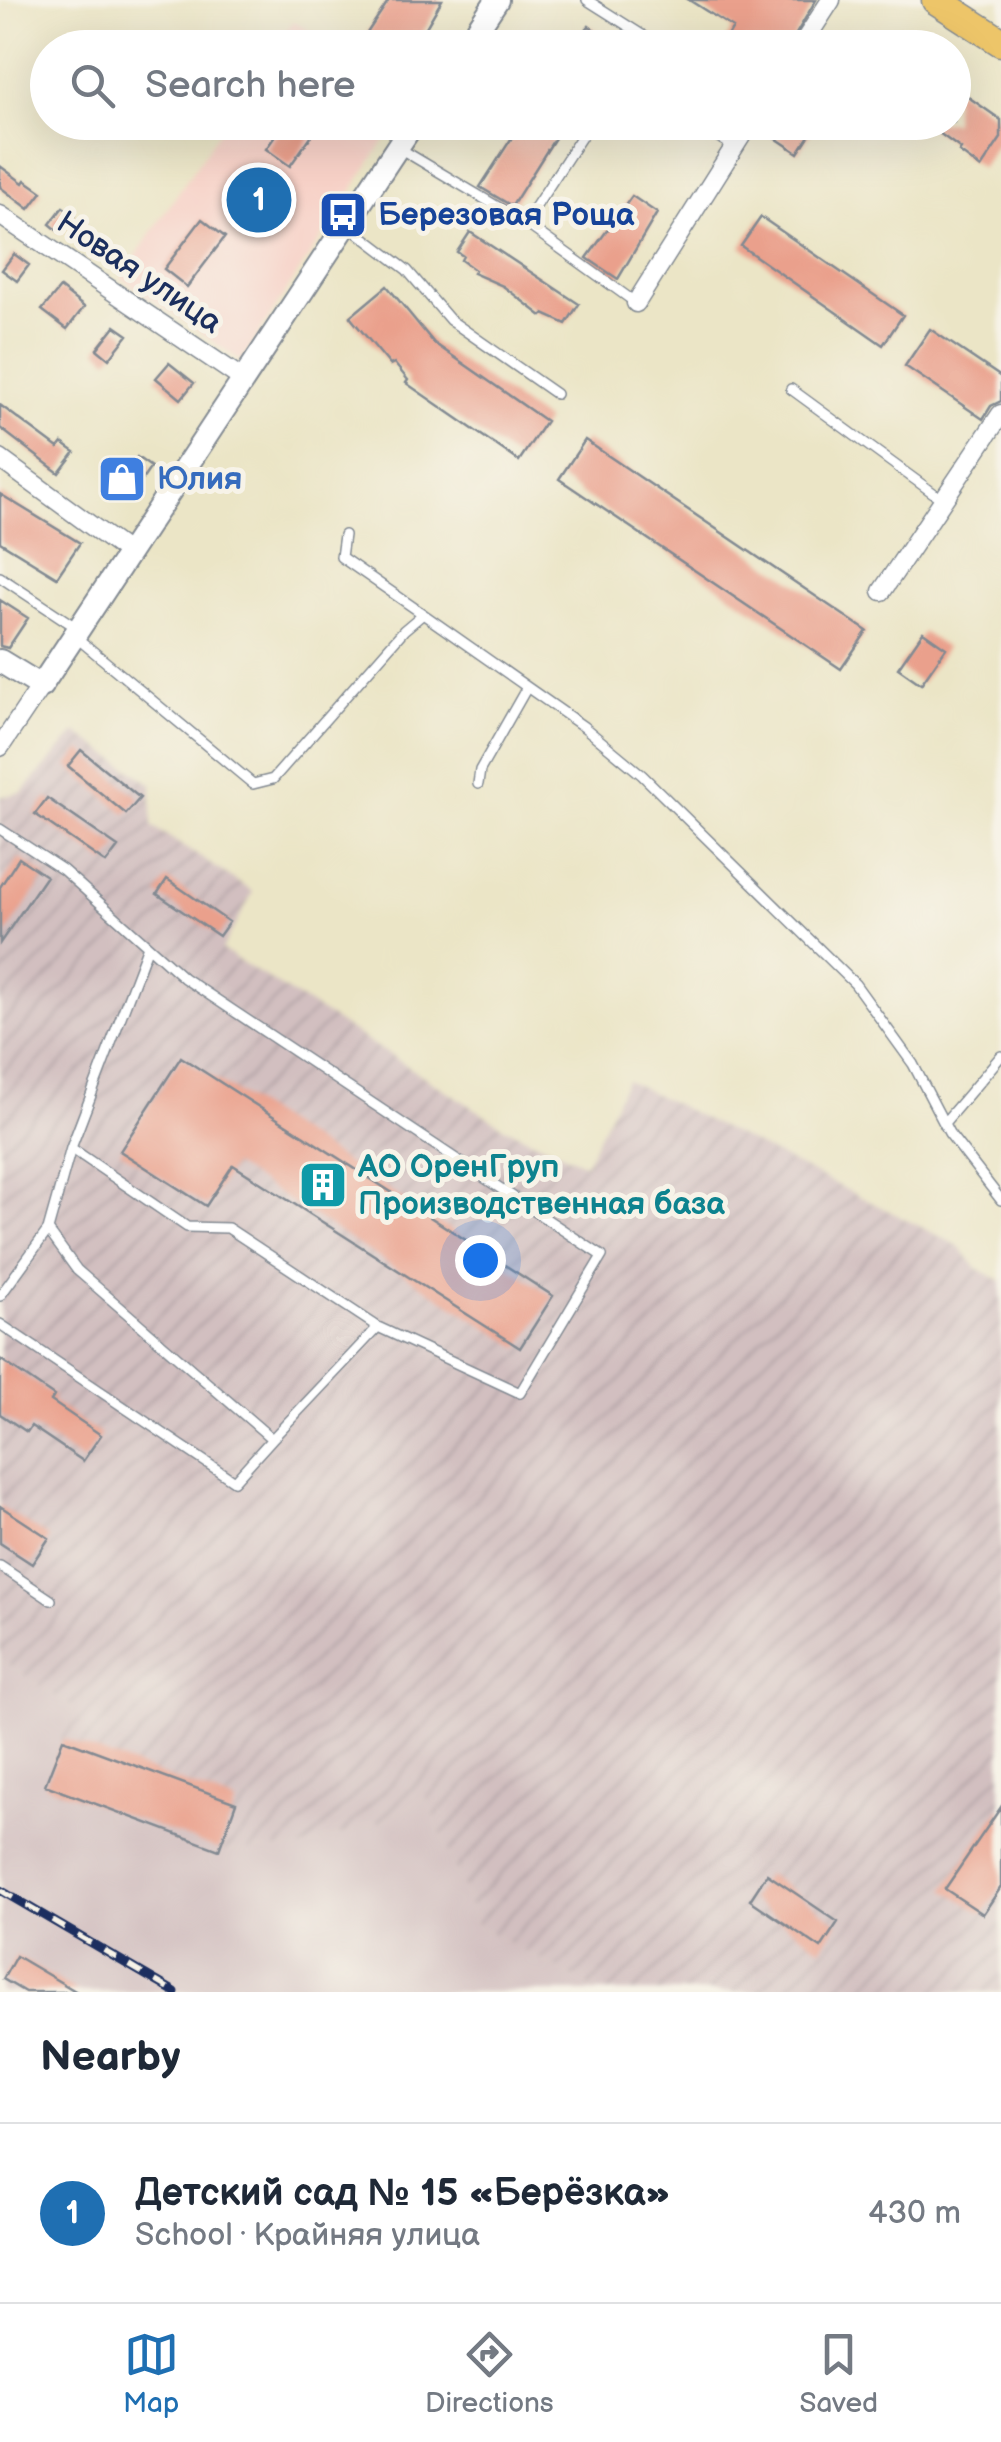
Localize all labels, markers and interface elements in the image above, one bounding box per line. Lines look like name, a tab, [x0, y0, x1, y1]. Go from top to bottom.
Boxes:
search box	[30, 30, 971, 140]
icon: search	[65, 58, 120, 113]
text: Search here	[145, 63, 356, 108]
pin: 1	[226, 162, 292, 238]
bus stop icon: Березовая Роща	[317, 189, 369, 241]
place label: Березовая Роща	[378, 196, 635, 235]
street label: Новая улица	[49, 203, 229, 343]
shop icon: Юлия	[96, 453, 148, 505]
place label: Юлия	[157, 460, 243, 499]
place label: АО ОренГруп Производственная база	[357, 1148, 725, 1224]
building icon: АО ОренГруп Производственная база	[297, 1159, 349, 1211]
your location	[455, 1235, 506, 1286]
text: Nearby	[40, 2032, 180, 2083]
text: Детский сад № 15 «Берёзка»	[135, 2171, 671, 2216]
text: 1	[66, 2194, 79, 2233]
text: 430 m	[868, 2194, 961, 2233]
text: School · Крайняя улица	[135, 2216, 480, 2255]
tab: Map	[123, 2327, 179, 2420]
tab: Directions	[425, 2327, 554, 2420]
tab: Saved	[800, 2327, 878, 2420]

